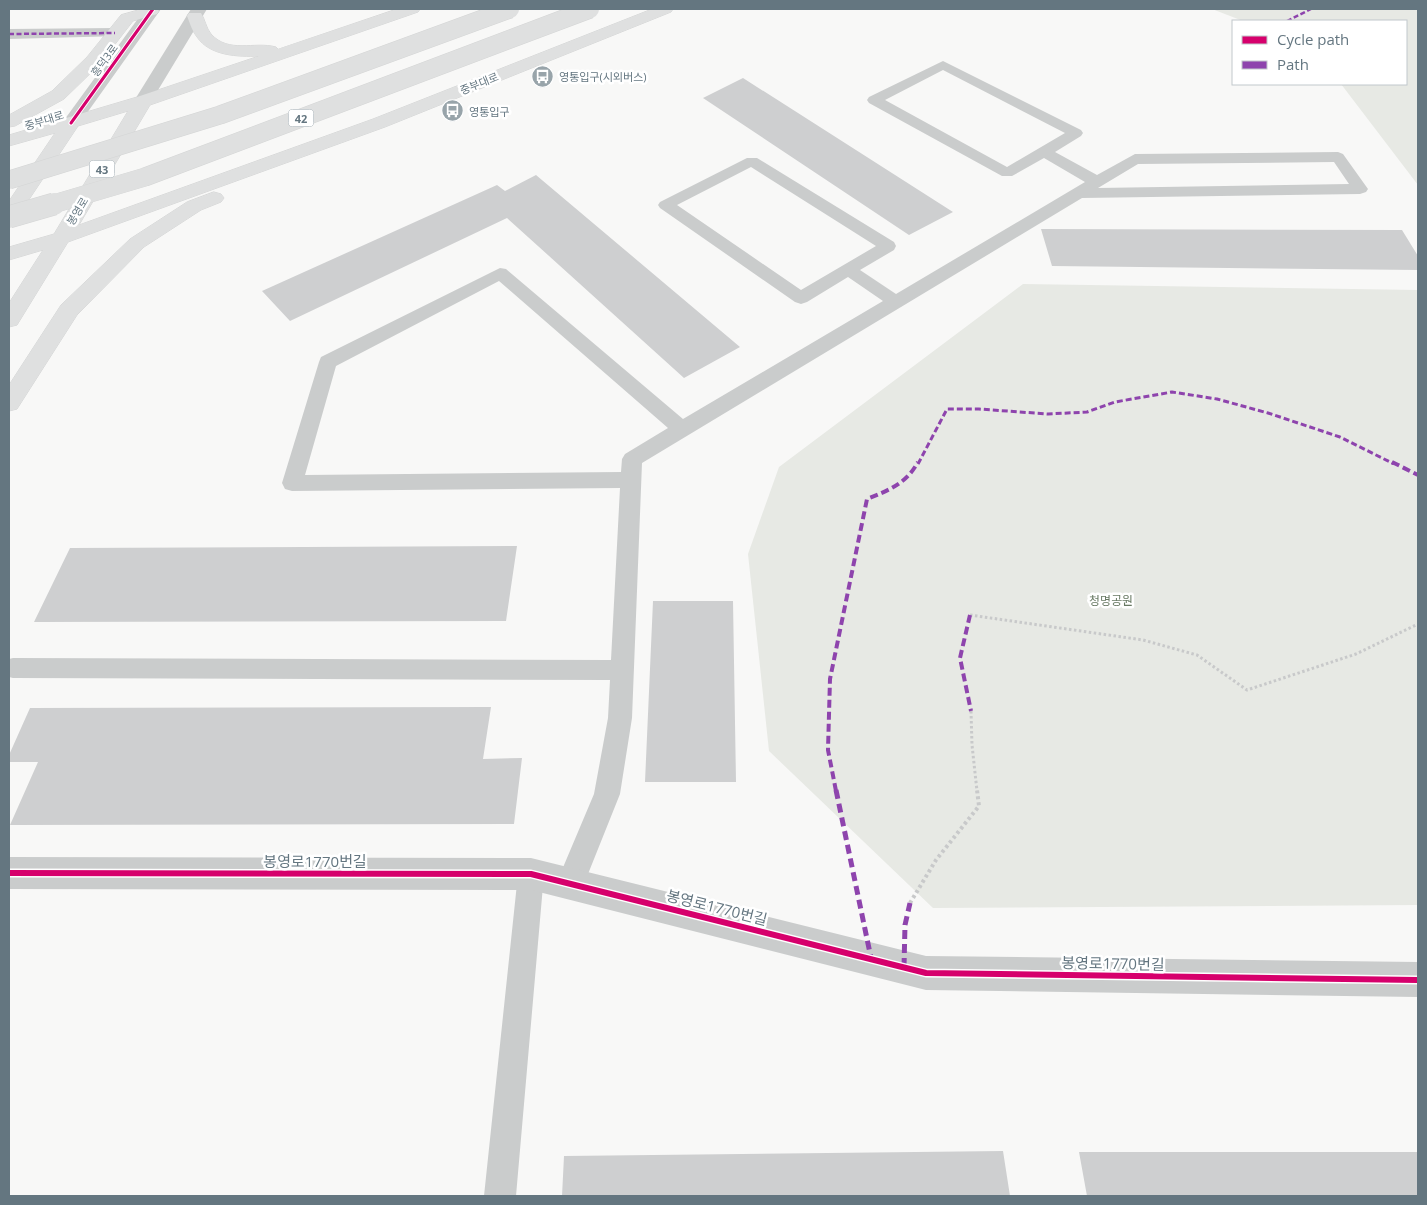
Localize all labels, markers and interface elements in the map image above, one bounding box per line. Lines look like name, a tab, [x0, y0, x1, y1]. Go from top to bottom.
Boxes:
legend	[1232, 20, 1407, 85]
text: Cycle path	[1277, 29, 1349, 49]
street label: 흥덕3로	[87, 41, 121, 79]
text: Path	[1277, 54, 1309, 74]
bus stop icon: 영통입구(시외버스)	[531, 64, 555, 88]
street label: 중부대로	[457, 68, 501, 98]
place label: 영통입구(시외버스)	[559, 69, 646, 84]
bus stop icon: 영통입구	[441, 99, 465, 123]
place label: 영통입구	[469, 104, 509, 119]
street label: 중부대로	[22, 107, 66, 133]
road number: 42	[288, 110, 314, 126]
road number: 43	[90, 160, 114, 178]
street label: 봉영로	[63, 194, 91, 228]
park label: 청명공원	[1089, 592, 1133, 609]
street label: 봉영로1770번길	[263, 851, 367, 871]
street label: 봉영로1770번길	[664, 885, 770, 929]
street label: 봉영로1770번길	[1061, 952, 1165, 974]

